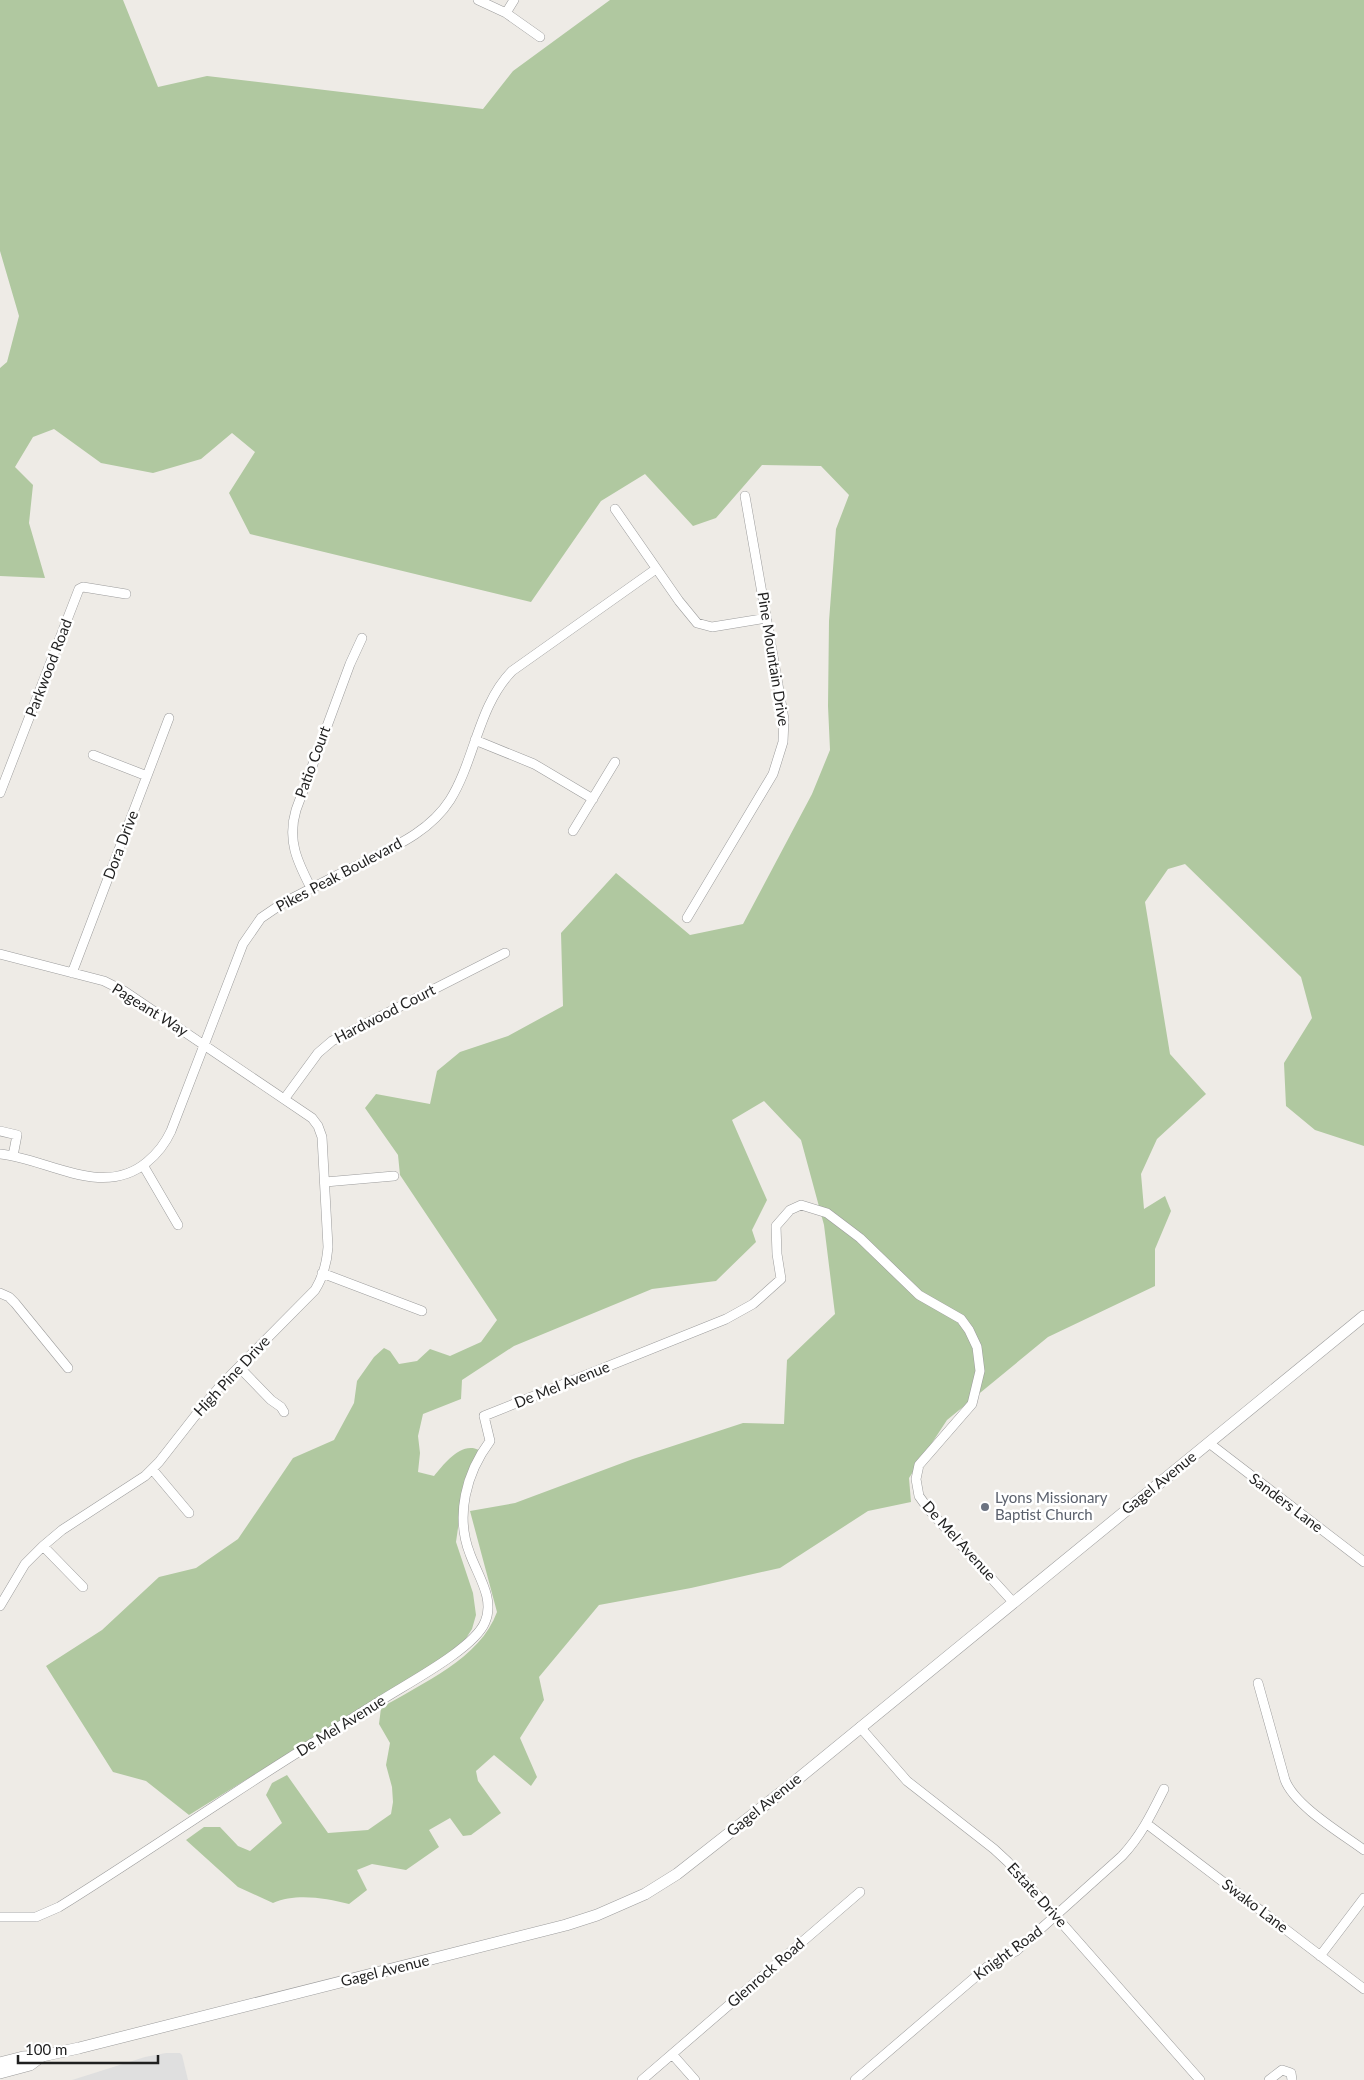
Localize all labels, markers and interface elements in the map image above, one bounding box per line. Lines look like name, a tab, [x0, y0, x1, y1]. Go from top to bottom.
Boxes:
street label: Pine Mountain Drive	[754, 590, 794, 727]
street label: Parkwood Road	[21, 616, 75, 719]
street label: Patio Court	[291, 723, 334, 800]
street label: Dora Drive	[99, 808, 141, 882]
street label: Pikes Peak Boulevard	[273, 833, 404, 915]
street label: Pageant Way	[109, 979, 192, 1040]
street label: Hardwood Court	[331, 980, 439, 1046]
street label: High Pine Drive	[189, 1331, 273, 1419]
street label: De Mel Avenue	[511, 1357, 612, 1411]
street label: Gagel Avenue	[1118, 1447, 1199, 1518]
street label: Sanders Lane	[1246, 1469, 1327, 1536]
place label: Lyons Missionary Baptist Church	[995, 1488, 1108, 1523]
street label: De Mel Avenue	[919, 1497, 1000, 1584]
marker: Lyons Missionary Baptist Church	[979, 1501, 991, 1513]
street label: De Mel Avenue	[293, 1691, 388, 1760]
street label: Gagel Avenue	[723, 1769, 804, 1840]
street label: Estate Drive	[1004, 1858, 1071, 1930]
street label: Swako Lane	[1219, 1875, 1292, 1936]
street label: Knight Road	[970, 1921, 1045, 1983]
street label: Glenrock Road	[723, 1934, 808, 2011]
street label: Gagel Avenue	[339, 1950, 431, 1990]
scale bar	[18, 2032, 158, 2064]
text: 100 m	[25, 2040, 67, 2058]

